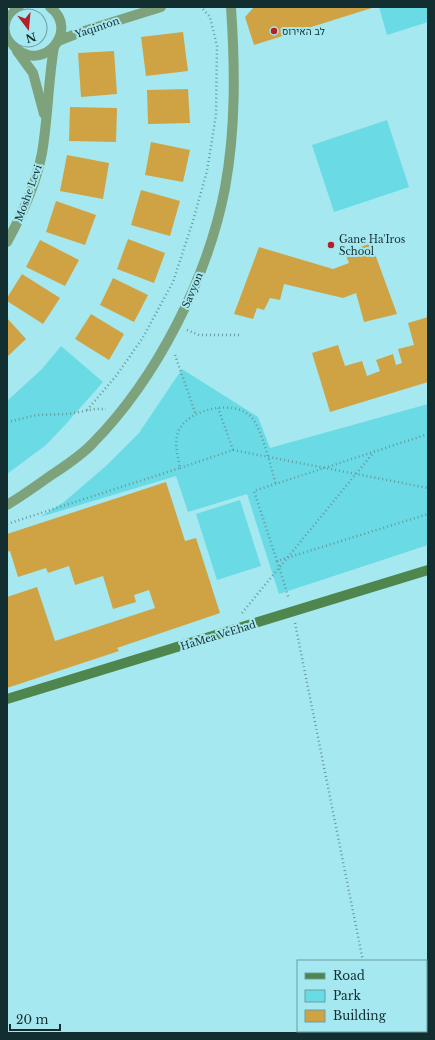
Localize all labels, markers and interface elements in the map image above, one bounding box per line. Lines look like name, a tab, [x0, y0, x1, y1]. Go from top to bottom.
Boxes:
north arrow	[8, 8, 48, 48]
street label: Yaqinton	[72, 14, 121, 41]
place label: לב האירוס	[282, 25, 325, 38]
marker: לב האירוס	[269, 26, 279, 36]
text: N	[23, 29, 38, 46]
street label: Moshe Levi	[12, 162, 45, 223]
place label: Gane Ha'Iros School	[339, 233, 406, 258]
marker: Gane Ha'Iros School	[326, 240, 336, 250]
street label: Savyon	[179, 270, 206, 310]
street label: HaMea VeEhad	[179, 618, 258, 653]
legend	[297, 960, 427, 1032]
text: Road	[333, 968, 365, 983]
text: Park	[333, 988, 361, 1003]
scale bar	[10, 1006, 60, 1032]
text: Building	[333, 1008, 387, 1023]
text: 20 m	[16, 1012, 48, 1027]

